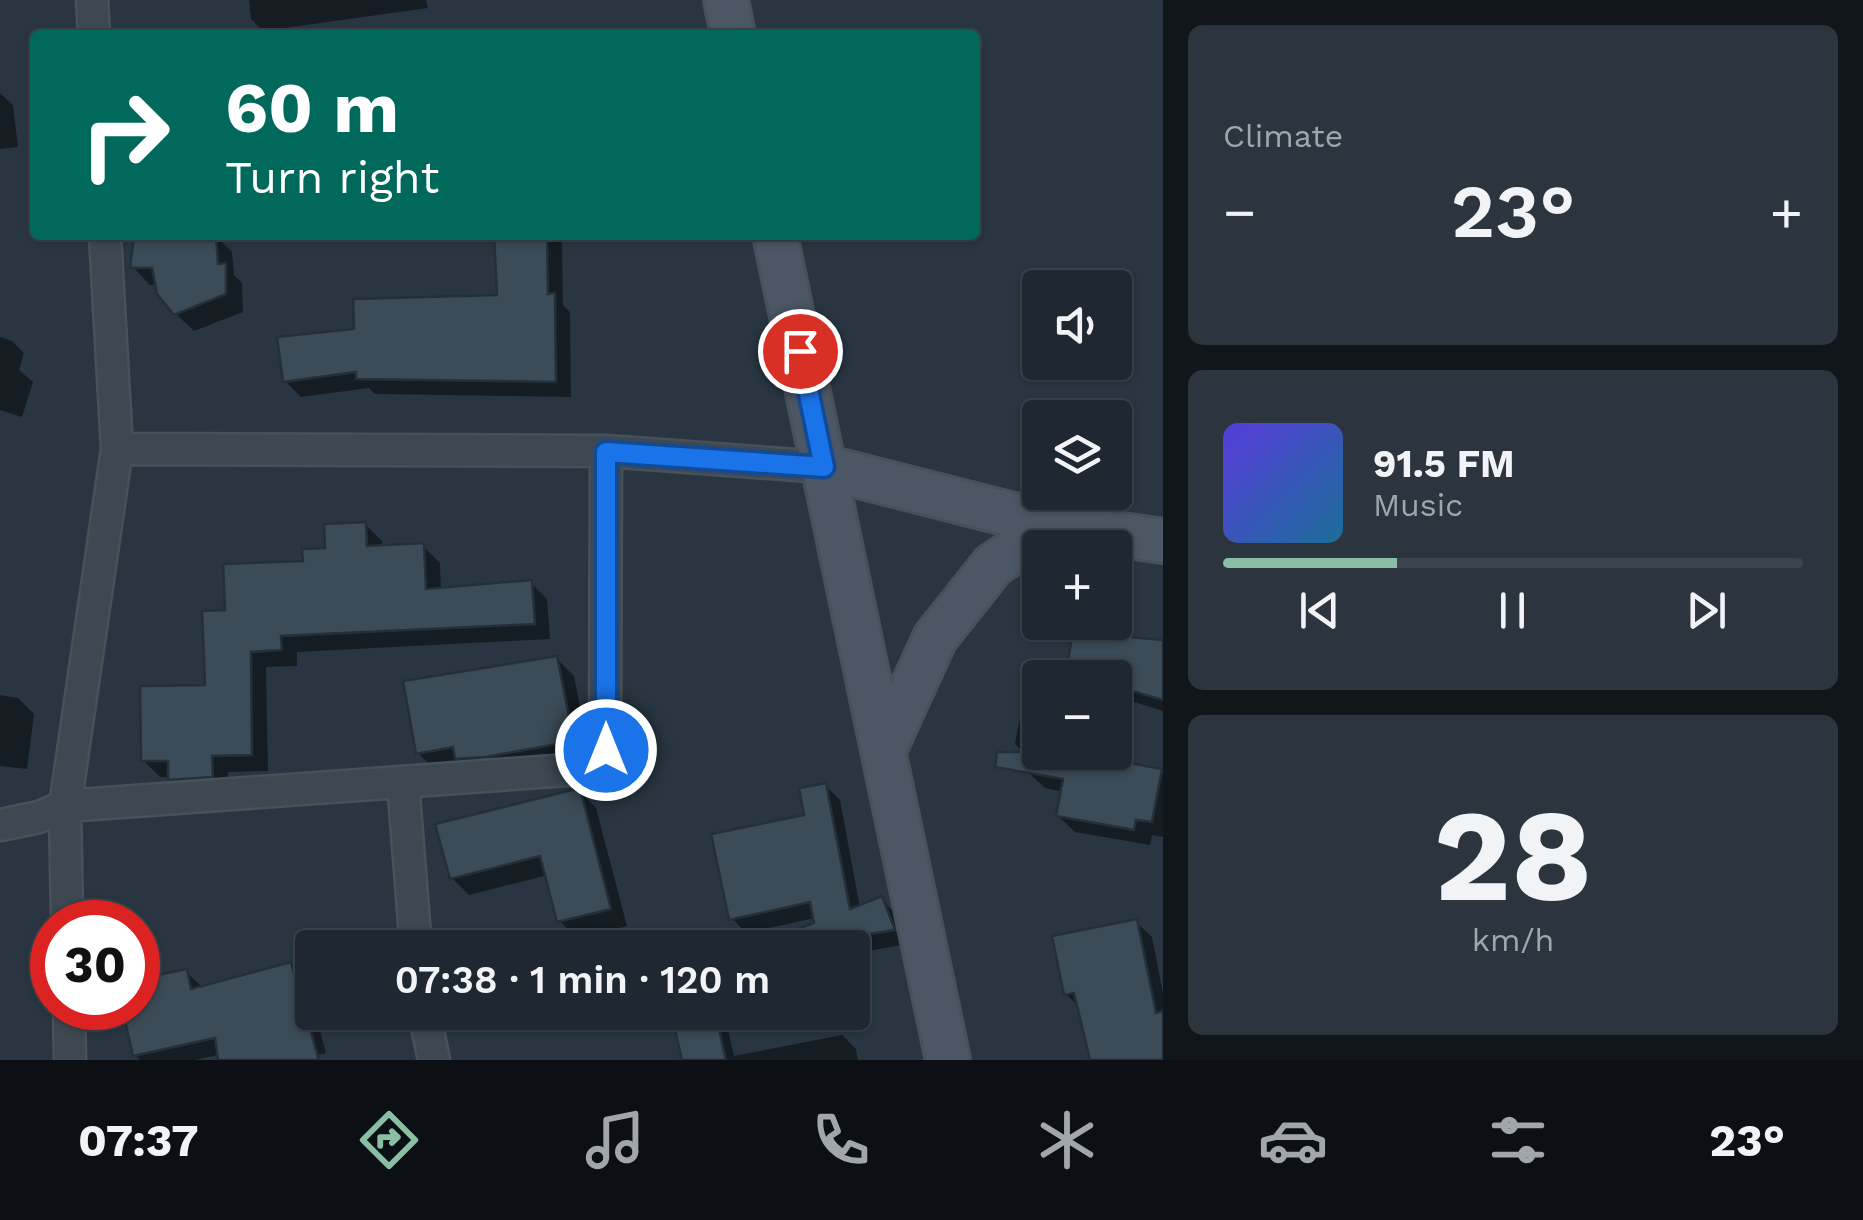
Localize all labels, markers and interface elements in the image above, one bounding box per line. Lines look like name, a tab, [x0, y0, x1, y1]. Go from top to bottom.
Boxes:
text: 60 m	[225, 67, 399, 149]
icon: right	[60, 70, 190, 200]
text: Climate	[1223, 117, 1343, 155]
text: Turn right	[225, 151, 439, 204]
text: 23°	[1451, 167, 1575, 255]
text: −	[1223, 180, 1256, 244]
text: +	[1770, 180, 1803, 244]
map controls	[1022, 270, 1132, 770]
button: sound	[1022, 270, 1132, 380]
pin	[758, 309, 843, 394]
icon: arrive	[773, 324, 828, 379]
button: layers	[1022, 400, 1132, 510]
text: 91.5 FM	[1373, 442, 1515, 486]
text: Music	[1373, 486, 1463, 524]
button: +	[1022, 530, 1132, 640]
icon: previous	[1292, 583, 1347, 638]
icon: pause	[1485, 583, 1540, 638]
icon: next	[1679, 583, 1734, 638]
button: −	[1022, 660, 1132, 770]
position arrow	[554, 698, 658, 802]
text: 28	[1434, 779, 1593, 932]
speed limit sign: 30	[30, 900, 160, 1030]
text: km/h	[1472, 921, 1554, 959]
text: 07:38 · 1 min · 120 m	[395, 958, 770, 1002]
icon: directions	[354, 1105, 424, 1175]
icon: music	[580, 1105, 650, 1175]
icon: phone	[806, 1105, 876, 1175]
icon: climate	[1032, 1105, 1102, 1175]
icon: car	[1258, 1105, 1328, 1175]
icon: filters	[1483, 1105, 1553, 1175]
text: 07:37	[78, 1114, 199, 1167]
text: 23°	[1709, 1114, 1785, 1167]

